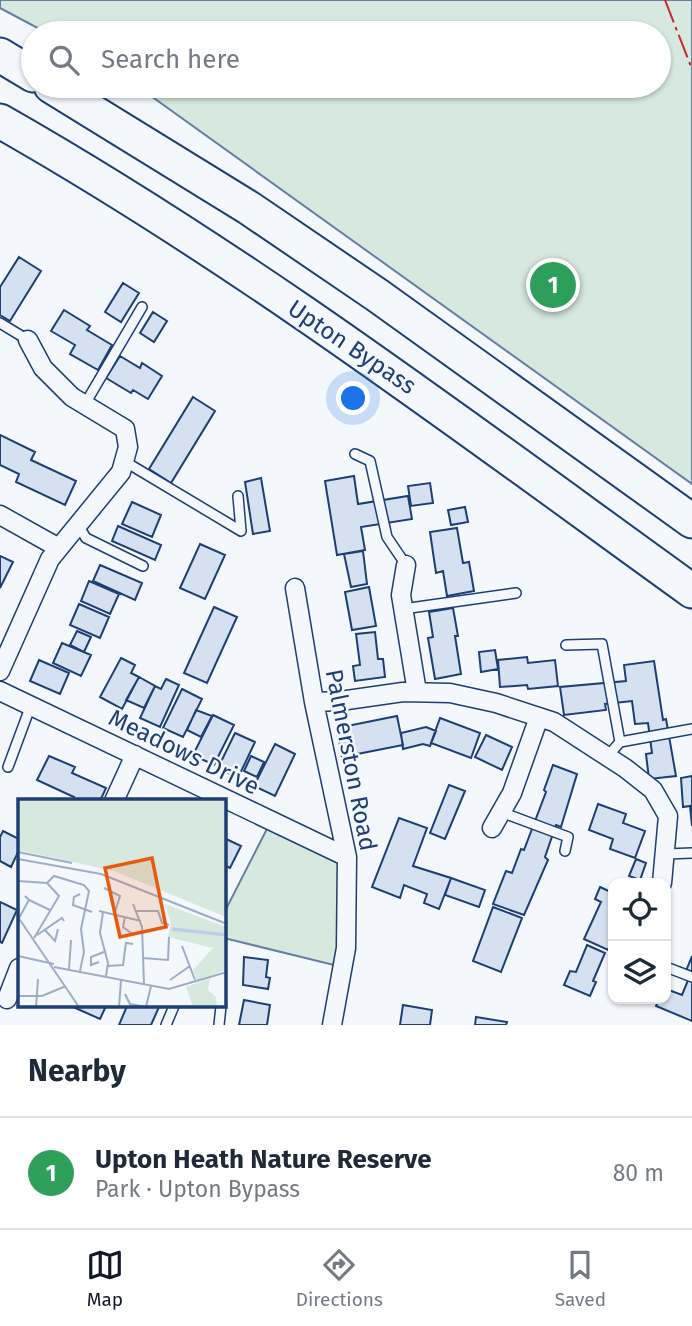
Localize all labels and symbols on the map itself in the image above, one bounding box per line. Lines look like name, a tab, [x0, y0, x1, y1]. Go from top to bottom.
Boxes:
pin: 1	[530, 259, 576, 311]
street label: Upton Bypass	[283, 294, 421, 400]
your location	[336, 381, 370, 415]
street label: Palmerston Road	[320, 667, 382, 853]
street label: Meadows Drive	[104, 703, 264, 801]
inset map	[18, 799, 226, 1007]

